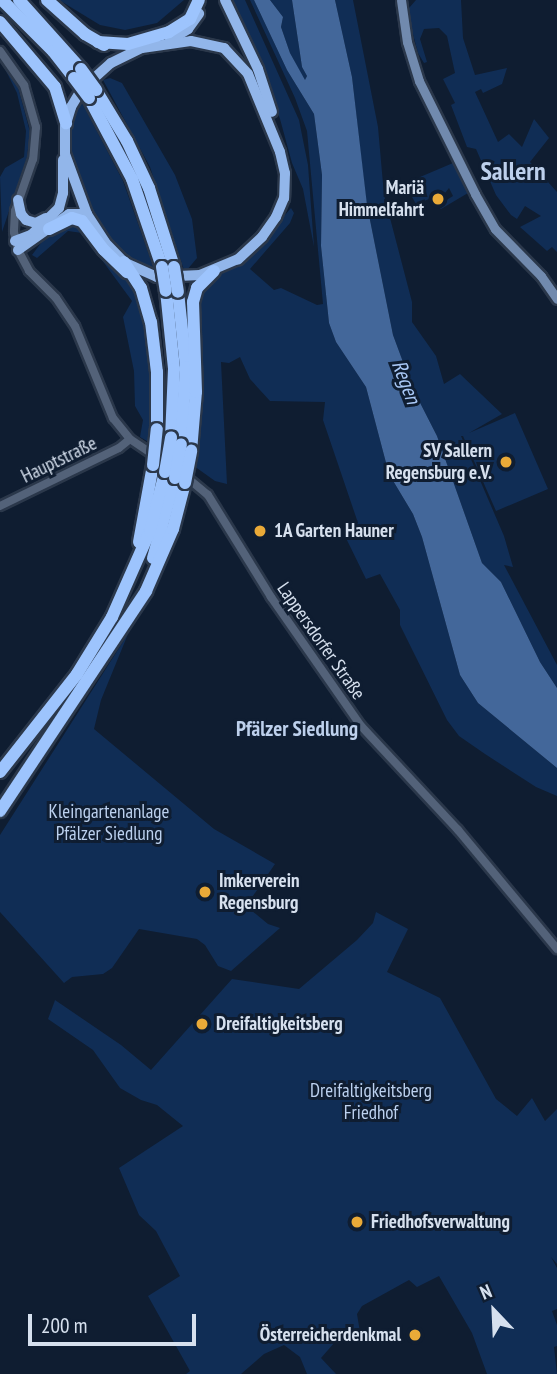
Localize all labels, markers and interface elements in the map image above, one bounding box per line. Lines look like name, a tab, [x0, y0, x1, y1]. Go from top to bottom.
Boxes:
district label: Sallern	[480, 155, 546, 187]
place label: Mariä Himmelfahrt	[339, 177, 424, 221]
marker: Mariä Himmelfahrt	[430, 191, 446, 207]
water label: Regen	[386, 357, 426, 407]
street label: Hauptstraße	[18, 432, 100, 488]
place label: SV Sallern Regensburg e.V.	[386, 440, 492, 484]
marker: SV Sallern Regensburg e.V.	[498, 454, 514, 470]
place label: 1A Garten Hauner	[274, 520, 395, 542]
marker: 1A Garten Hauner	[252, 523, 268, 539]
street label: Lappersdorfer Straße	[272, 578, 370, 704]
district label: Pfälzer Siedlung	[236, 716, 358, 742]
park label: Kleingartenanlage Pfälzer Siedlung	[49, 801, 169, 845]
place label: Imkerverein Regensburg	[219, 870, 300, 914]
marker: Imkerverein Regensburg	[197, 884, 213, 900]
place label: Dreifaltigkeitsberg	[216, 1013, 343, 1035]
marker: Dreifaltigkeitsberg	[194, 1016, 210, 1032]
park label: Dreifaltigkeitsberg Friedhof	[310, 1080, 432, 1124]
place label: Friedhofsverwaltung	[371, 1211, 510, 1233]
marker: Friedhofsverwaltung	[349, 1214, 365, 1230]
north arrow	[459, 1276, 529, 1346]
text: N	[476, 1279, 495, 1305]
scale bar	[32, 1300, 200, 1344]
text: 200 m	[41, 1312, 87, 1339]
place label: Österreicherdenkmal	[260, 1324, 401, 1346]
marker: Österreicherdenkmal	[407, 1327, 423, 1343]

